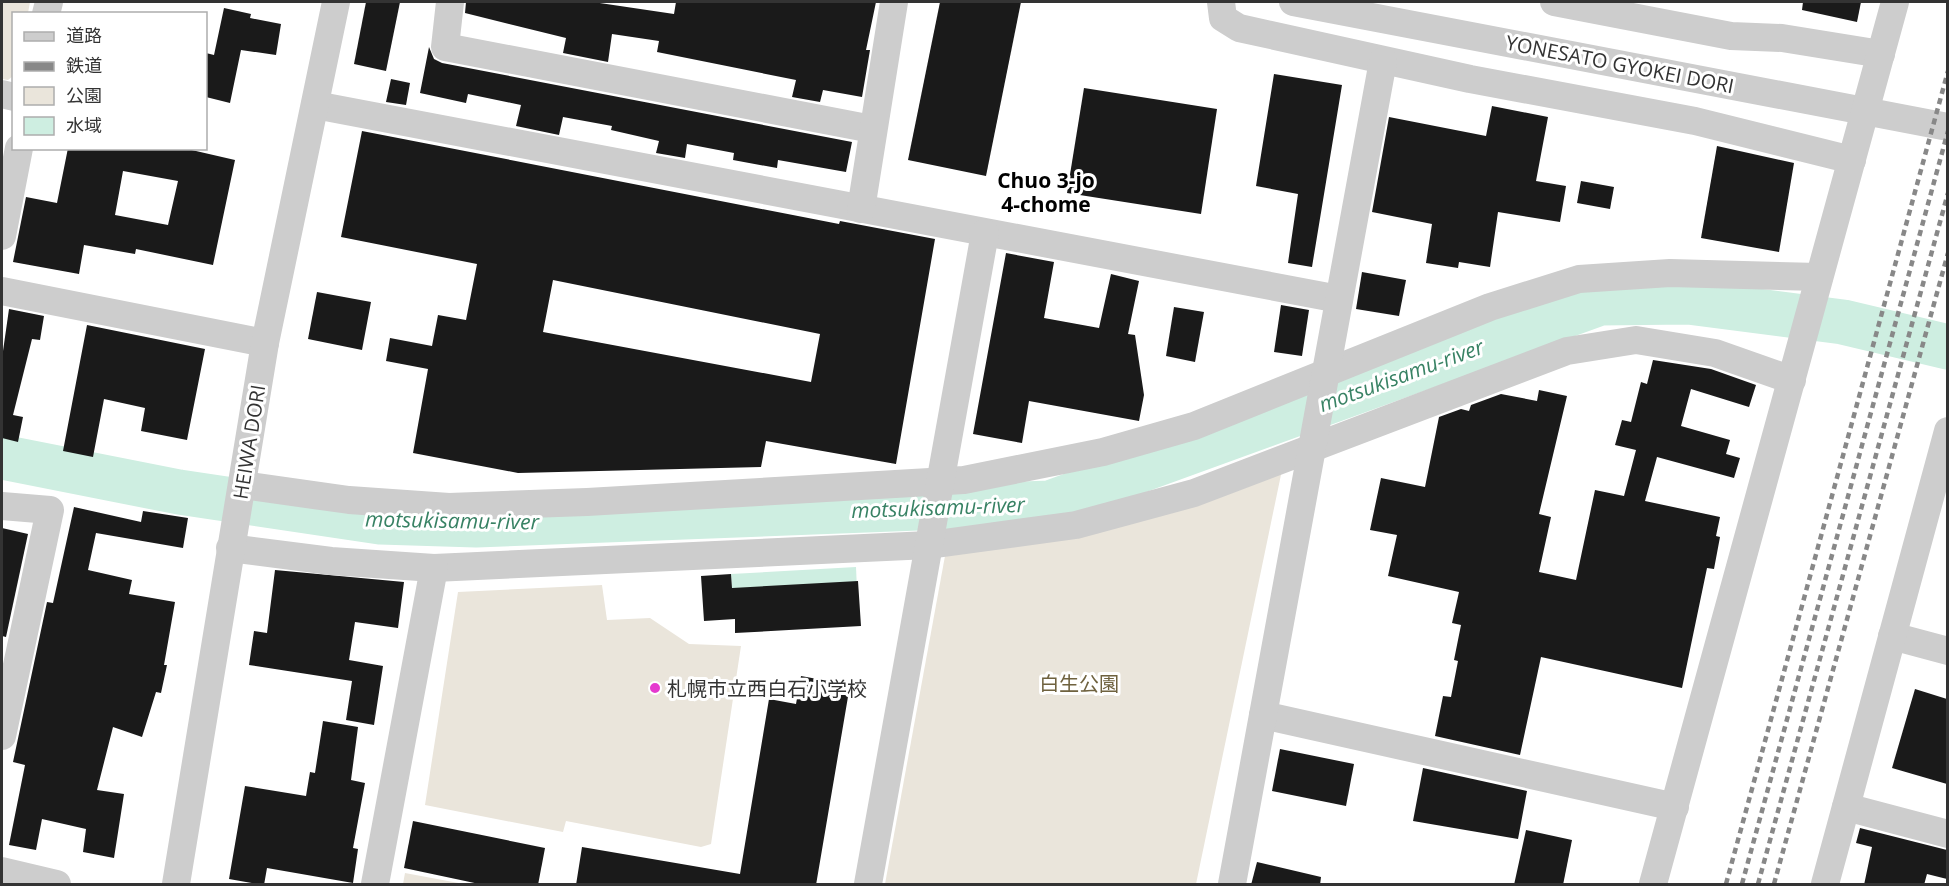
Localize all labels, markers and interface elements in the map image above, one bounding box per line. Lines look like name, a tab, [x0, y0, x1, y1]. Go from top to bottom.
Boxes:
legend	[12, 12, 207, 150]
text: 道路	[66, 23, 102, 47]
street label: YONESATO GYOKEI DORI	[1504, 29, 1736, 99]
text: 鉄道	[66, 53, 102, 77]
text: 公園	[66, 83, 102, 107]
text: 水域	[66, 113, 102, 137]
district label: Chuo 3-jo 4-chome	[997, 166, 1095, 218]
water label: motsukisamu-river	[1315, 332, 1488, 418]
street label: HEIWA DORI	[227, 383, 271, 501]
water label: motsukisamu-river	[851, 490, 1026, 524]
water label: motsukisamu-river	[365, 504, 540, 536]
park label: 白生公園	[1039, 670, 1119, 697]
place label: 札幌市立西白石小学校	[667, 675, 867, 702]
marker: 札幌市立西白石小学校	[648, 681, 662, 695]

